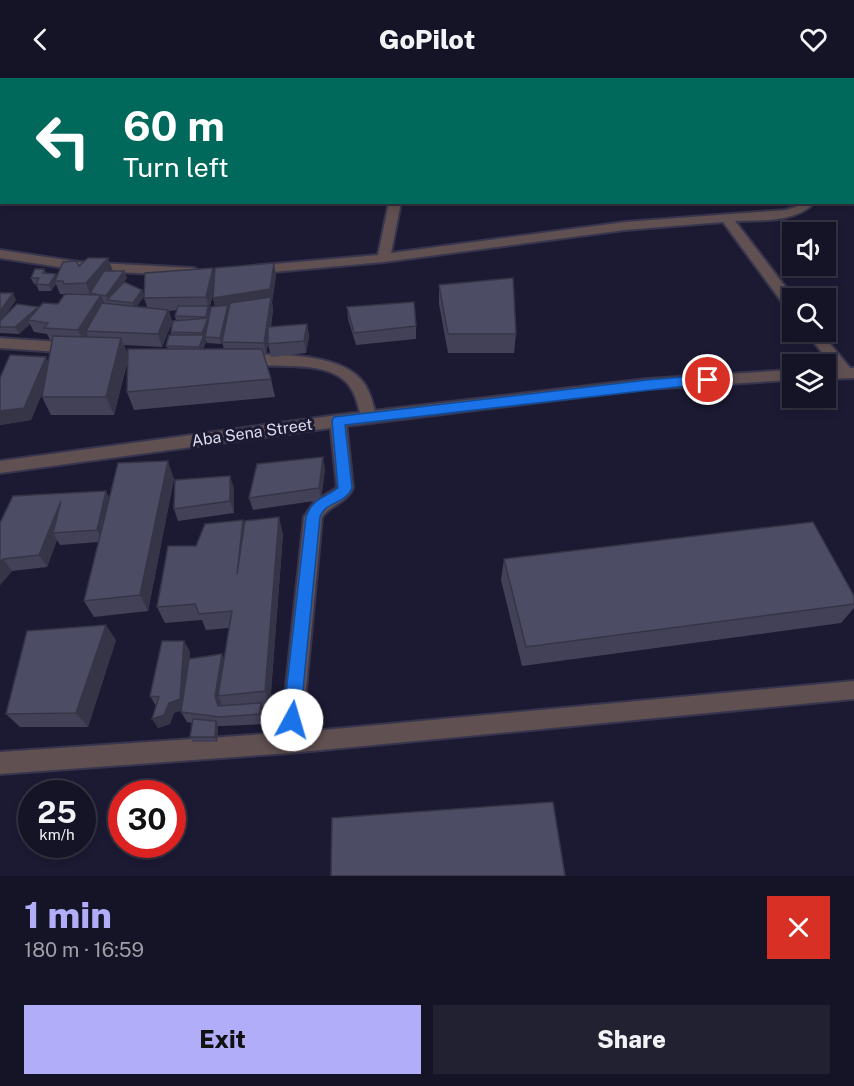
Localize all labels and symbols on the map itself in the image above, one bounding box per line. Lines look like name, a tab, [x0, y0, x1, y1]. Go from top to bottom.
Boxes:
pin	[682, 354, 733, 405]
street label: Aba Sena Street	[190, 415, 314, 450]
position arrow	[260, 688, 324, 752]
speed limit sign: 30	[108, 780, 186, 858]

